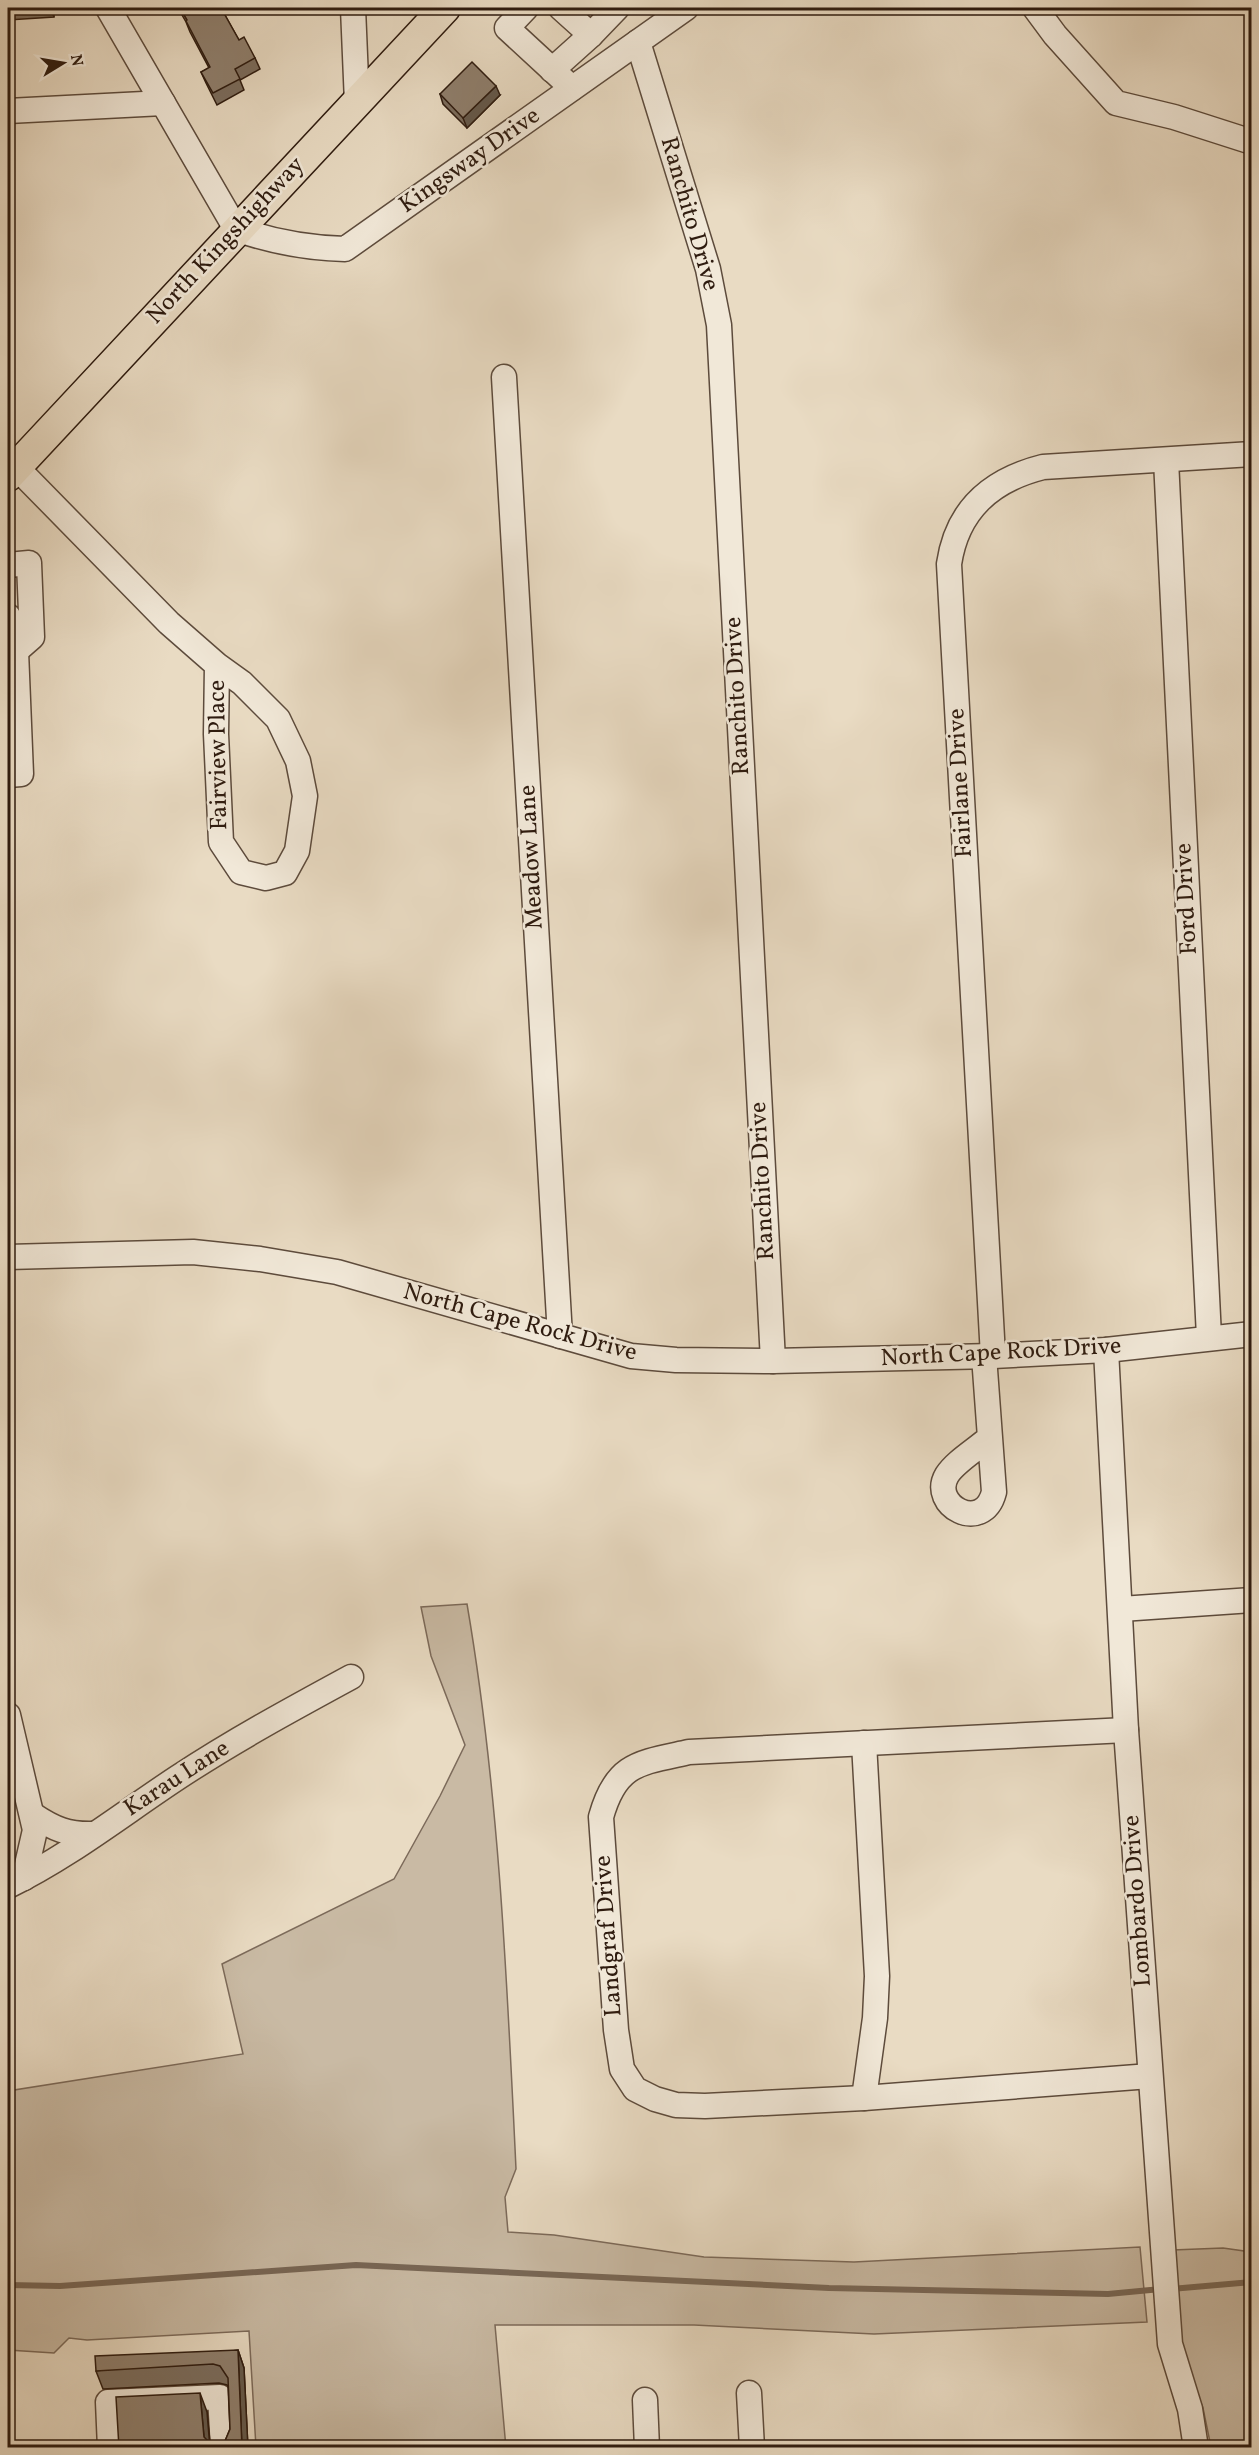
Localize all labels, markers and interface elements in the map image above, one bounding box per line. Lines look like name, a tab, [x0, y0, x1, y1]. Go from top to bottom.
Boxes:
north arrow	[33, 33, 93, 93]
text: N	[64, 53, 88, 69]
street label: Kingsway Drive	[393, 100, 547, 222]
street label: Ranchito Drive	[651, 133, 727, 295]
street label: North Kingshighway	[139, 150, 313, 332]
street label: Ranchito Drive	[717, 616, 759, 776]
street label: Fairview Place	[201, 680, 237, 830]
street label: Fairlane Drive	[940, 707, 982, 859]
street label: Meadow Lane	[511, 784, 553, 930]
street label: Ford Drive	[1167, 842, 1207, 956]
street label: Ranchito Drive	[742, 1101, 784, 1261]
street label: North Cape Rock Drive	[399, 1275, 641, 1371]
street label: North Cape Rock Drive	[880, 1330, 1122, 1376]
street label: Karau Lane	[118, 1732, 236, 1826]
street label: Lombardo Drive	[1115, 1814, 1161, 1988]
street label: Landgraf Drive	[586, 1854, 632, 2018]

